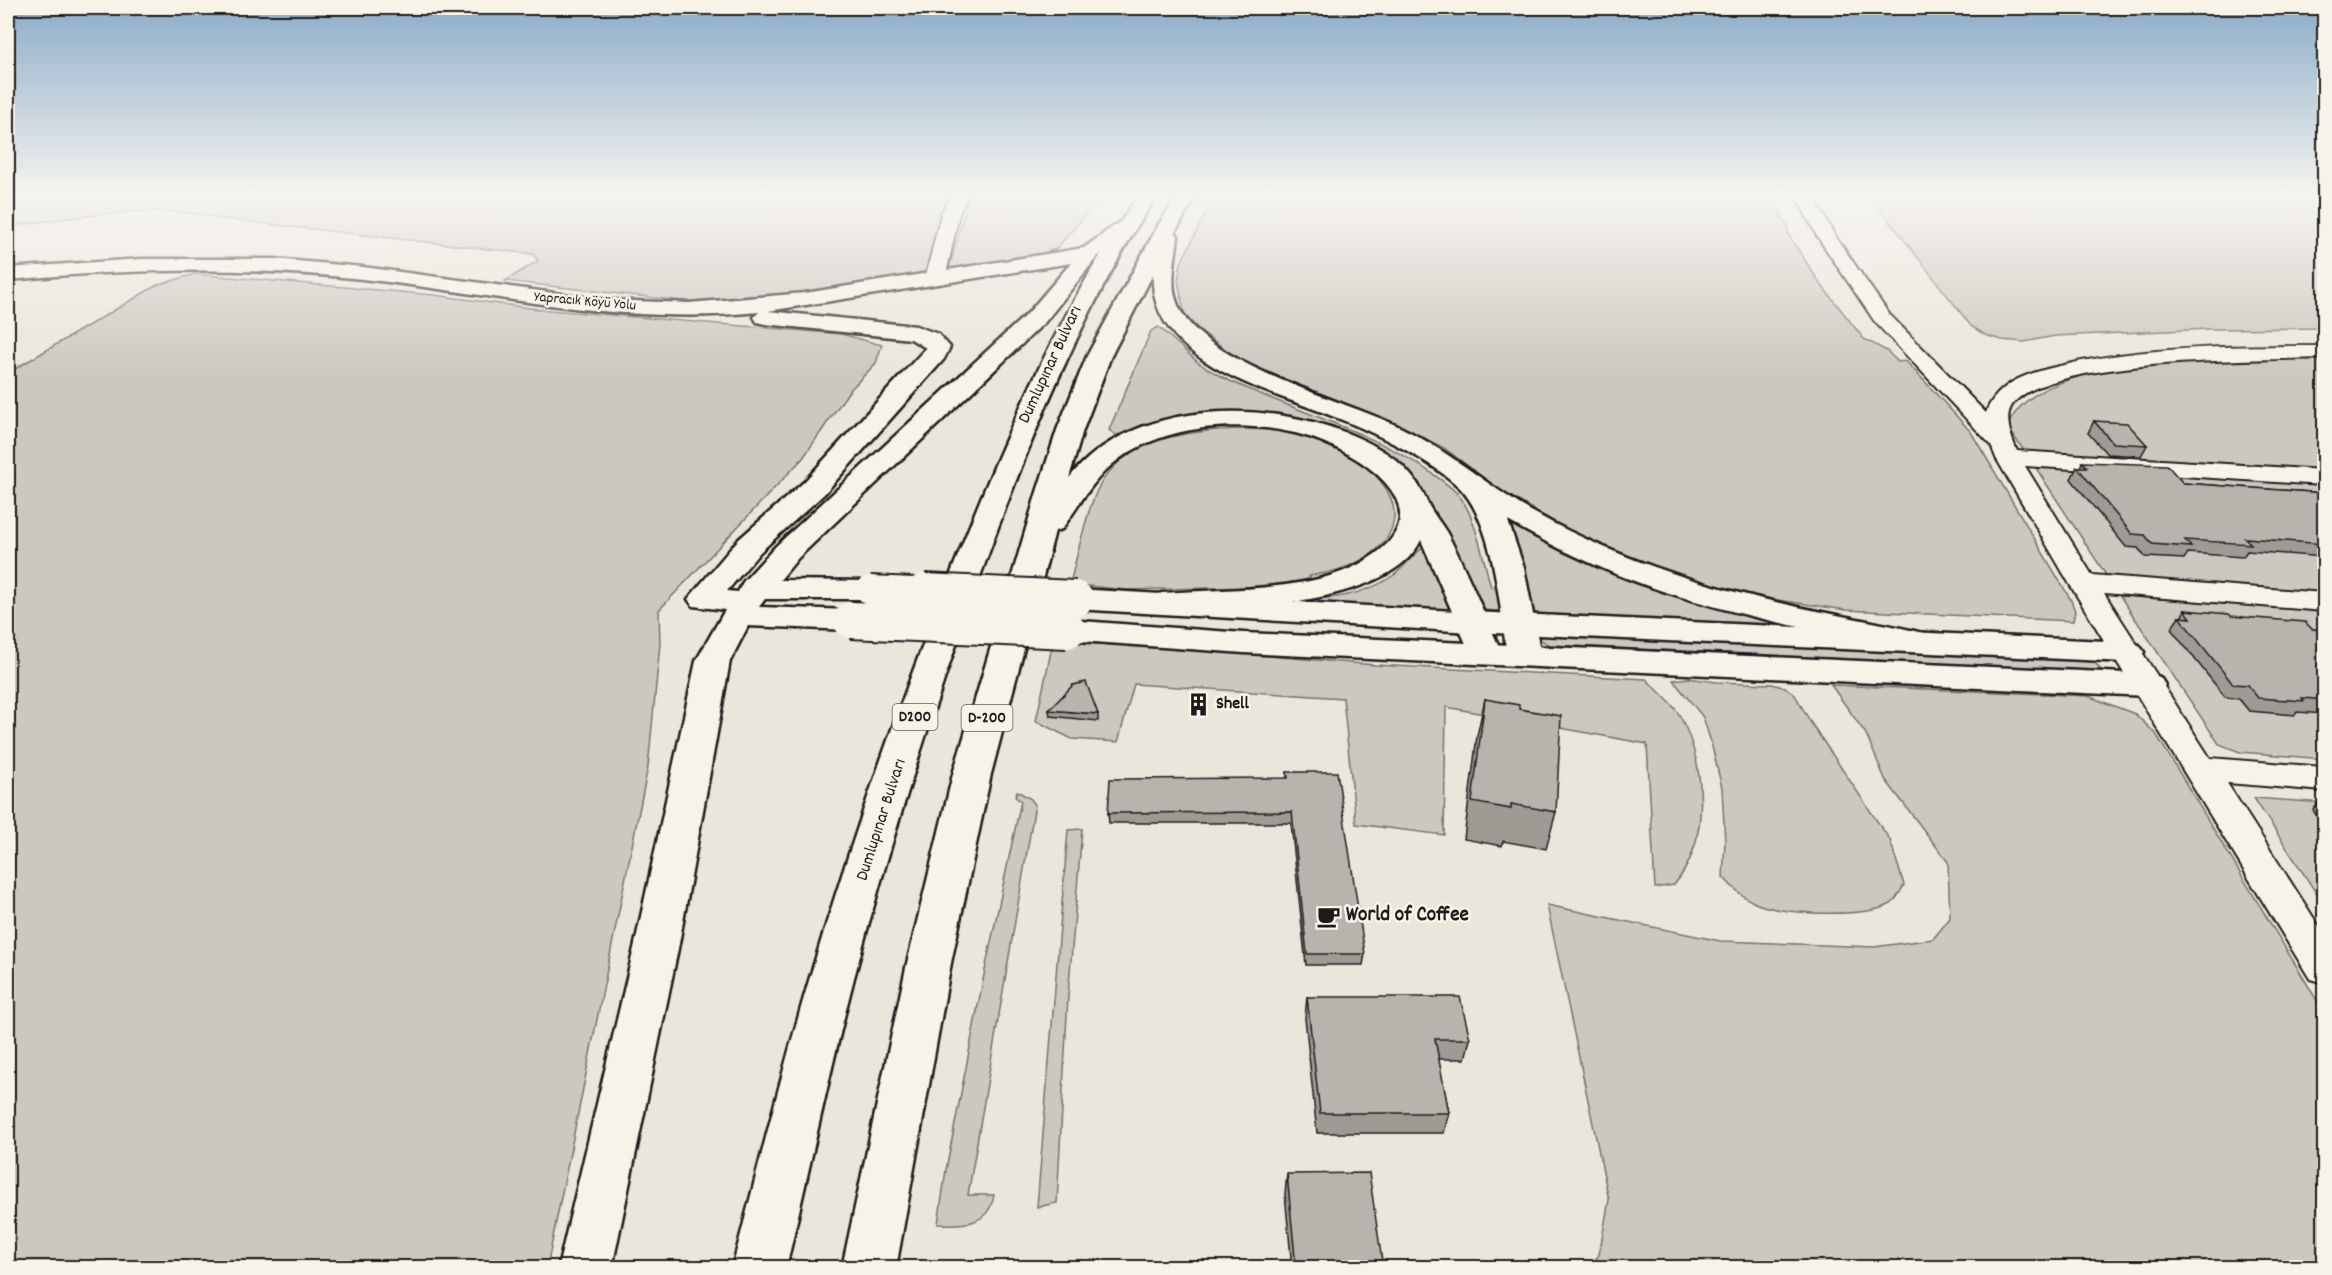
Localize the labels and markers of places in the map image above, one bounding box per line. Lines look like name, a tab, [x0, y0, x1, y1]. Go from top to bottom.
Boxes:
building icon: Shell	[1185, 691, 1211, 717]
place label: Shell	[1216, 692, 1249, 717]
place label: World of Coffee	[1346, 901, 1469, 931]
cafe icon: World of Coffee	[1315, 903, 1341, 929]

